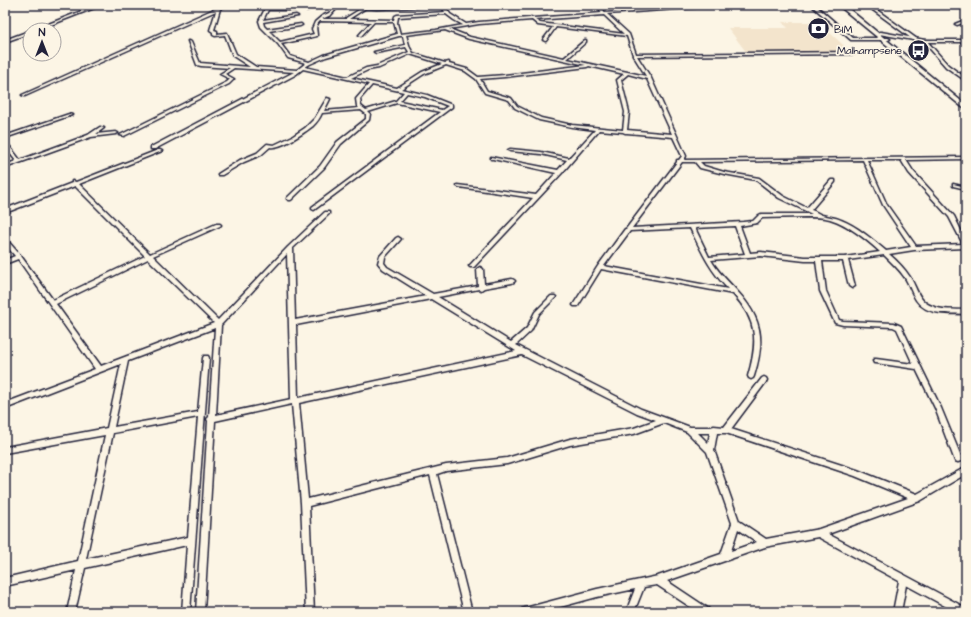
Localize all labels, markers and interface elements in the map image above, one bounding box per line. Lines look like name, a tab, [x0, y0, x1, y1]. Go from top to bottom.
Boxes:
bank icon: BIM	[805, 16, 831, 42]
north arrow	[22, 22, 62, 62]
place label: BIM	[834, 22, 853, 37]
text: N	[39, 25, 46, 40]
bus stop icon: Malhampsene	[905, 37, 931, 63]
place label: Malhampsene	[837, 43, 902, 58]

